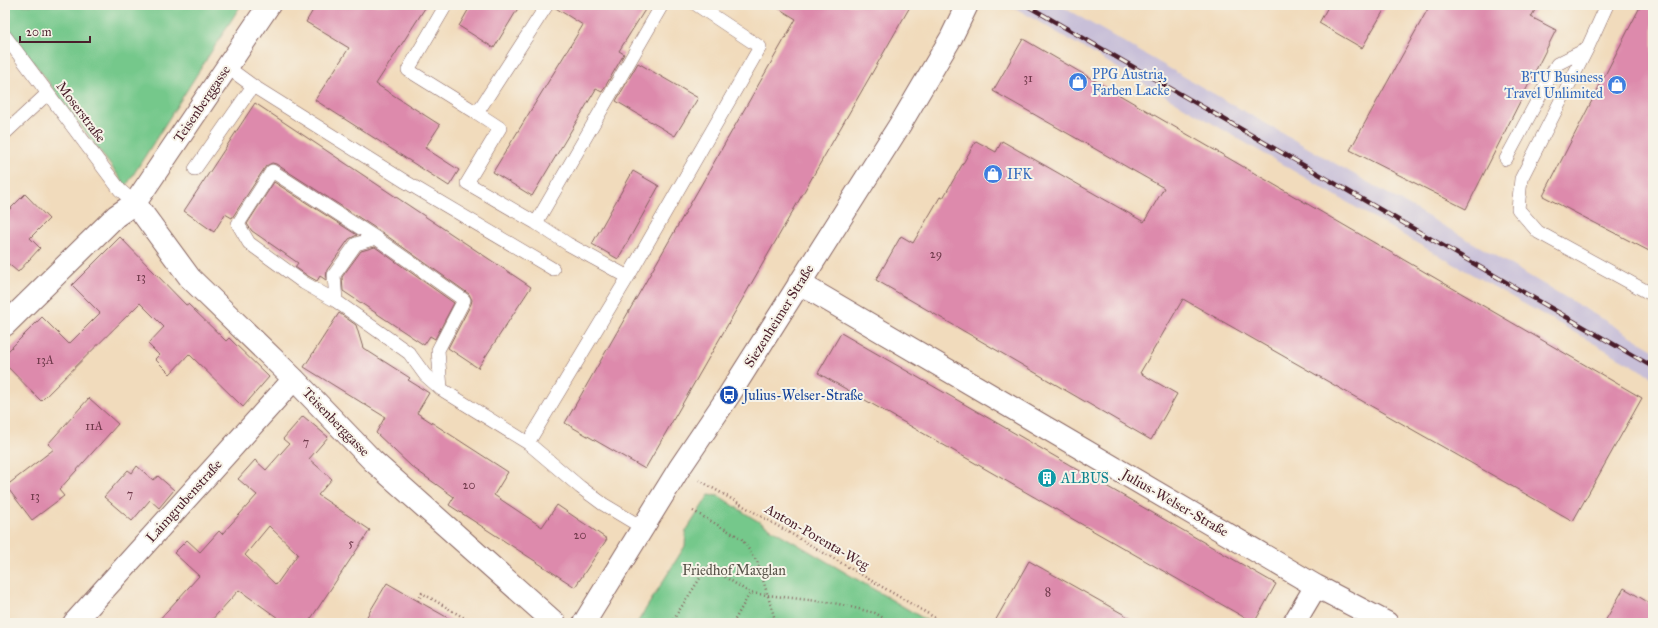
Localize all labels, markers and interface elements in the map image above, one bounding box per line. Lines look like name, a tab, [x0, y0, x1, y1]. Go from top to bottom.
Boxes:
scale bar	[20, 18, 90, 44]
text: 20 m	[26, 25, 52, 39]
street label: Teisenberggasse	[170, 62, 234, 146]
place label: PPG Austria, Farben Lacke	[1092, 66, 1170, 99]
place label: BTU Business Travel Unlimited	[1504, 69, 1603, 102]
house number: 31	[1023, 71, 1033, 85]
shop icon: PPG Austria, Farben Lacke	[1067, 71, 1089, 93]
shop icon: BTU Business Travel Unlimited	[1606, 74, 1628, 96]
street label: Moserstraße	[53, 78, 110, 146]
shop icon: IFK	[982, 163, 1004, 185]
place label: IFK	[1007, 166, 1033, 183]
house number: 29	[930, 247, 942, 261]
street label: Siezenheimer Straße	[741, 261, 818, 371]
house number: 13	[136, 270, 146, 284]
house number: 13A	[36, 353, 54, 367]
street label: Teisenberggasse	[299, 384, 373, 460]
bus stop icon: Julius-Welser-Straße	[718, 384, 740, 406]
place label: Julius-Welser-Straße	[741, 387, 863, 405]
house number: 11A	[85, 419, 103, 433]
house number: 7	[303, 435, 309, 449]
street label: Laimgrubenstraße	[142, 456, 226, 546]
street label: Julius-Welser-Straße	[1116, 465, 1231, 541]
building icon: ALBUS	[1036, 467, 1058, 489]
place label: ALBUS	[1060, 470, 1109, 487]
house number: 20	[463, 478, 475, 492]
house number: 7	[127, 487, 133, 501]
house number: 13	[30, 489, 40, 503]
street label: Anton-Porenta-Weg	[761, 500, 872, 574]
house number: 20	[574, 528, 586, 542]
house number: 5	[348, 536, 354, 550]
park label: Friedhof Maxglan	[682, 562, 786, 579]
house number: 8	[1045, 585, 1051, 599]

